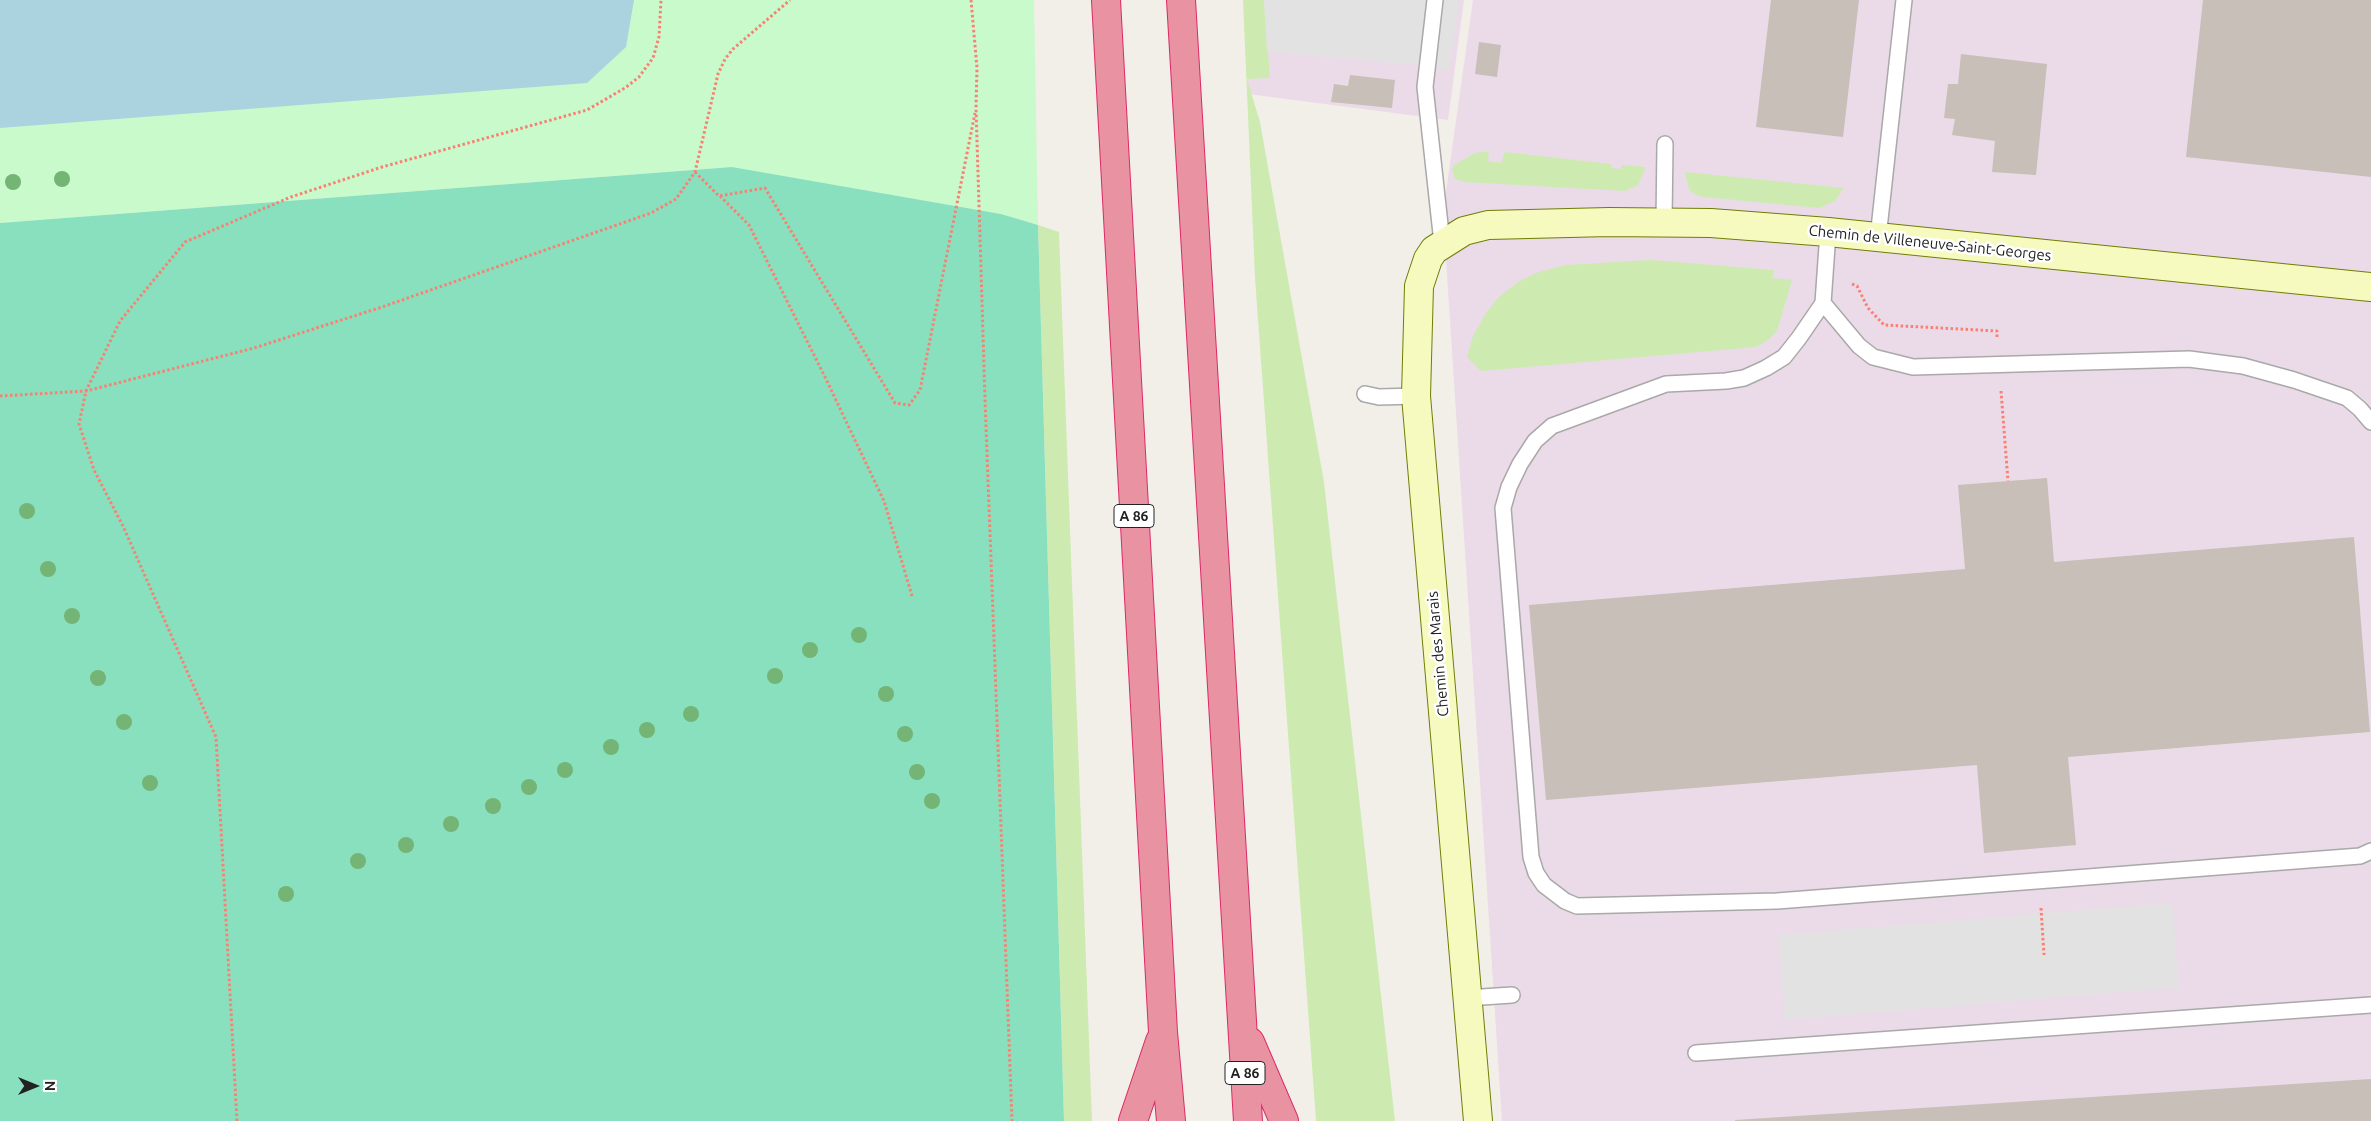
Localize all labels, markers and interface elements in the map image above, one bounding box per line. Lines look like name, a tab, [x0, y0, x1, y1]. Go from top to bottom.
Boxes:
street label: Chemin de Villeneuve-Saint-Georges	[1808, 221, 2052, 265]
road number: A 86	[1114, 504, 1154, 528]
street label: Chemin des Marais	[1424, 591, 1452, 717]
north arrow	[10, 1061, 60, 1111]
road number: A 86	[1225, 1062, 1265, 1084]
text: N	[42, 1081, 58, 1091]

